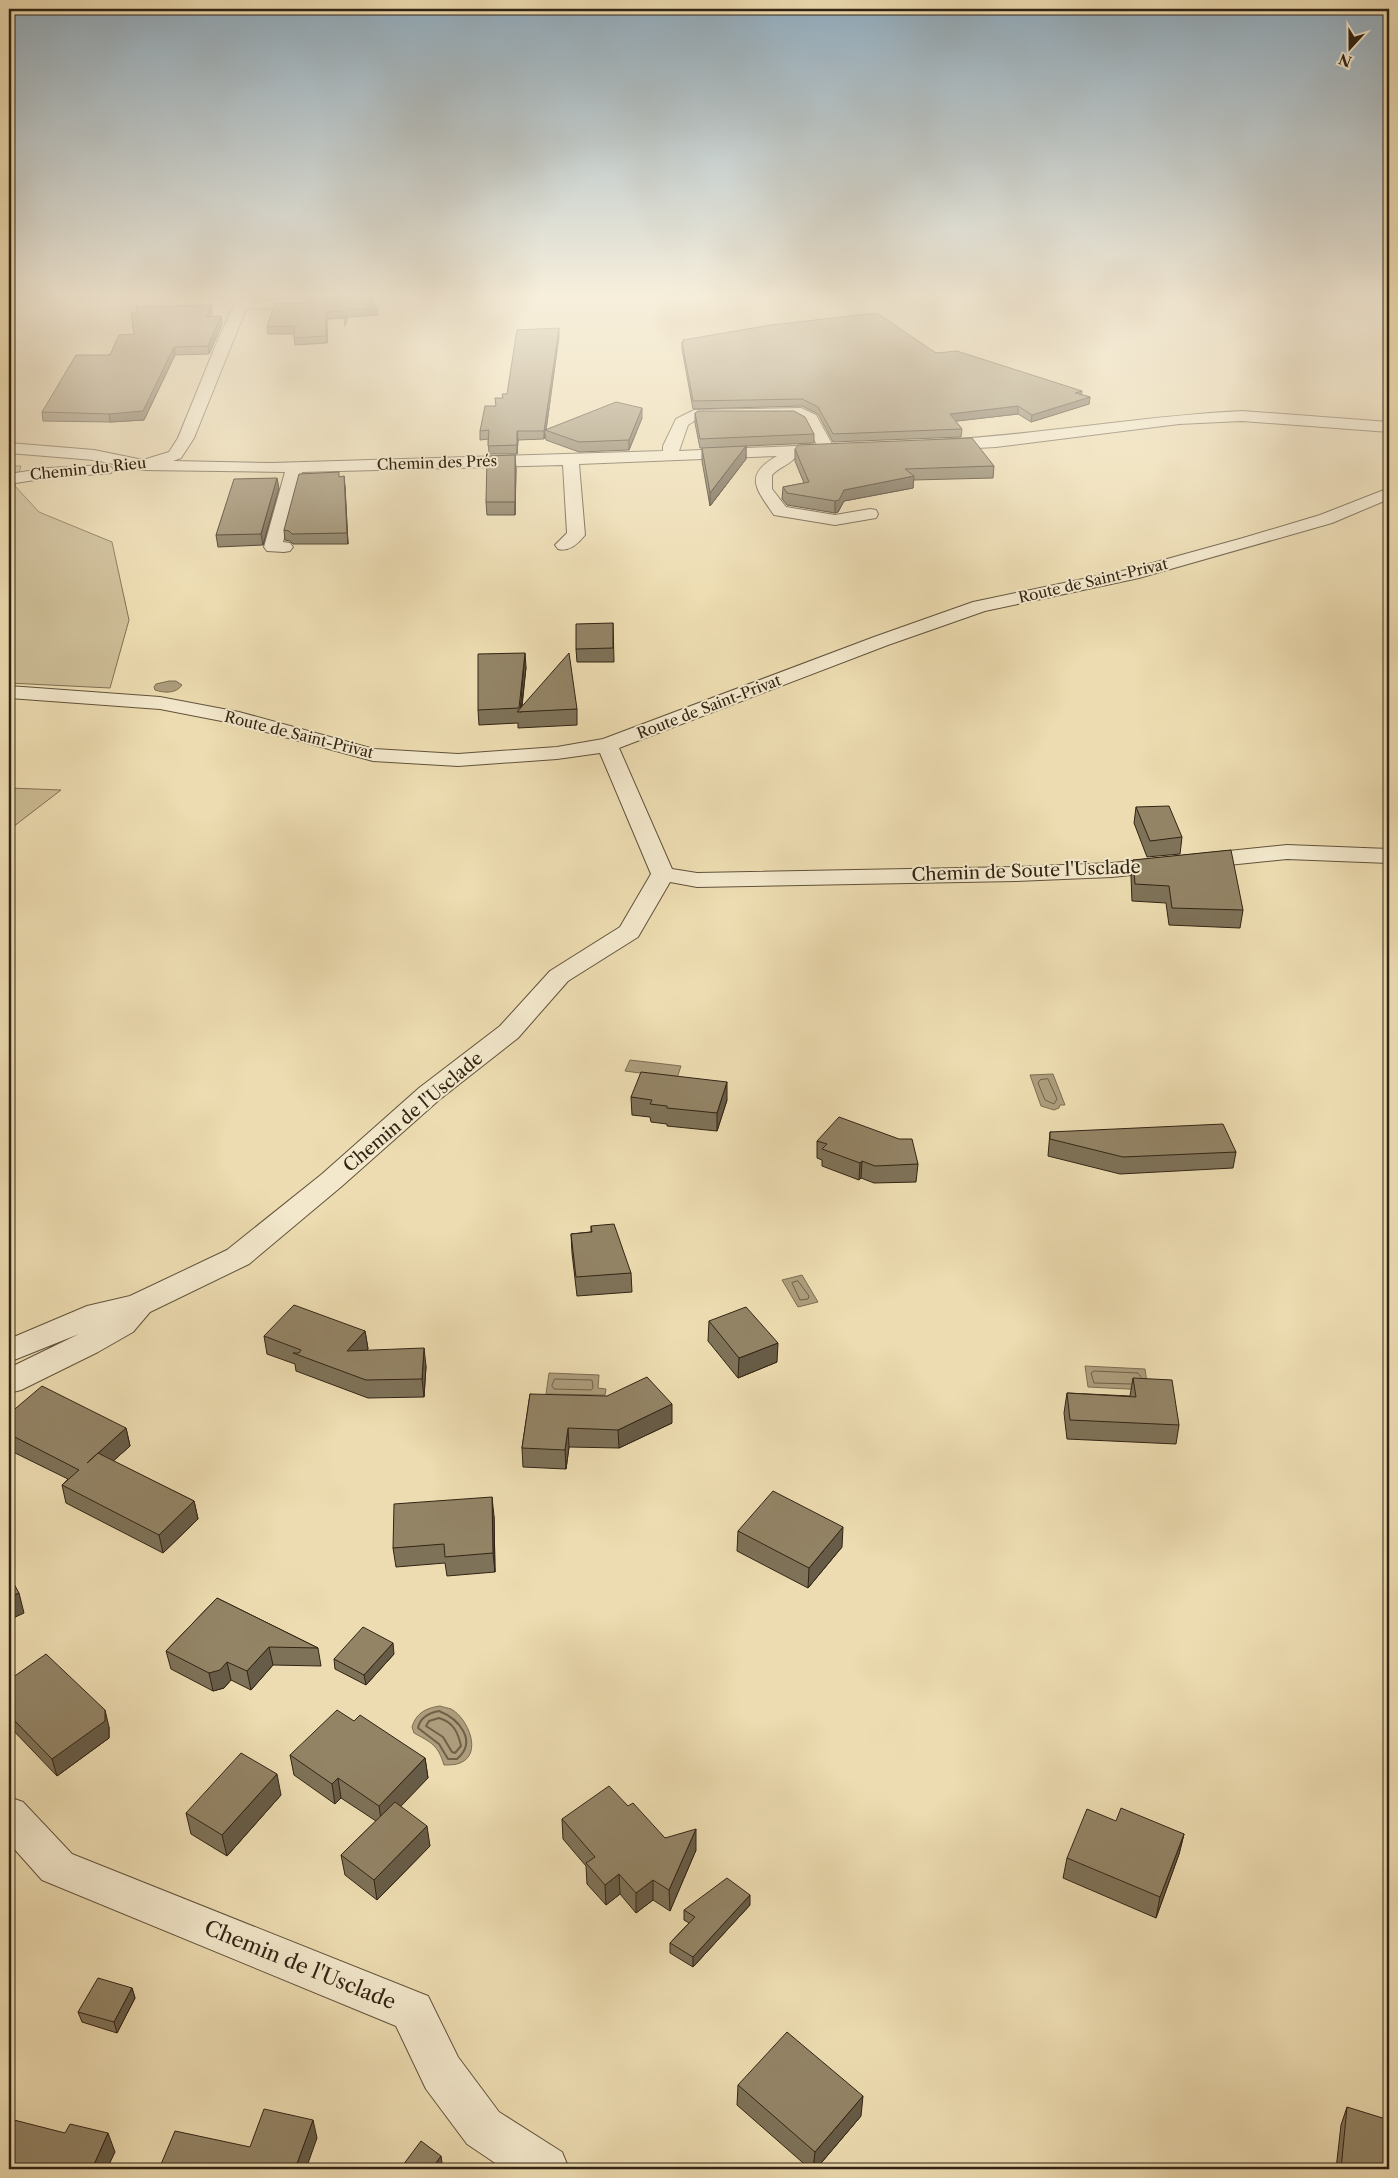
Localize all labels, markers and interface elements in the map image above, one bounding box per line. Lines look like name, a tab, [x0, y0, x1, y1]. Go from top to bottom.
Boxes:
north arrow	[1326, 22, 1376, 72]
text: N	[1336, 50, 1354, 71]
street label: Chemin des Prés	[377, 451, 497, 474]
street label: Chemin du Rieu	[29, 453, 147, 484]
street label: Route de Saint-Privat	[1016, 554, 1170, 607]
street label: Route de Saint-Privat	[634, 670, 784, 743]
street label: Route de Saint-Privat	[223, 707, 376, 762]
street label: Chemin de Soute l'Usclade	[911, 856, 1141, 886]
street label: Chemin de l'Usclade	[339, 1047, 487, 1177]
street label: Chemin de l'Usclade	[201, 1915, 400, 2014]

